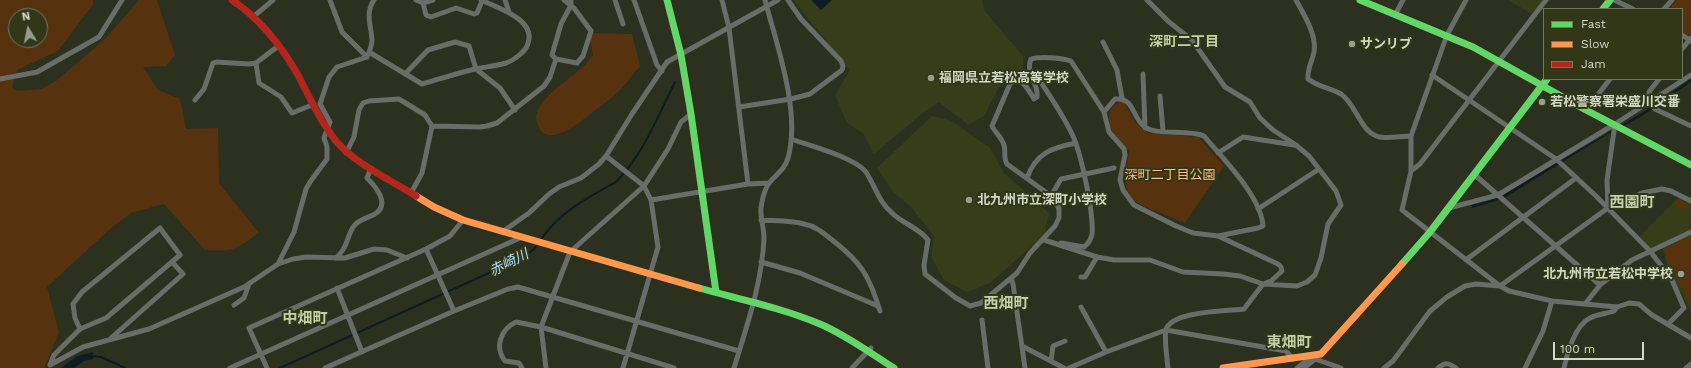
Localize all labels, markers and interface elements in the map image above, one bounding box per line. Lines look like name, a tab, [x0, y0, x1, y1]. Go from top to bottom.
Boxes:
north arrow	[8, 8, 48, 48]
legend	[1543, 8, 1683, 80]
text: N	[21, 10, 31, 24]
text: Fast	[1581, 17, 1606, 31]
district label: 深町二丁目	[1149, 34, 1219, 50]
place label: サンリブ	[1360, 36, 1412, 52]
text: Slow	[1581, 37, 1609, 51]
marker: サンリブ	[1347, 39, 1357, 49]
text: Jam	[1581, 57, 1606, 71]
place label: 福岡県立若松高等学校	[939, 70, 1069, 86]
marker: 福岡県立若松高等学校	[926, 73, 936, 83]
place label: 若松警察署栄盛川交番	[1550, 94, 1680, 110]
marker: 若松警察署栄盛川交番	[1537, 97, 1547, 107]
park label: 深町二丁目公園	[1125, 167, 1215, 183]
place label: 北九州市立深町小学校	[977, 192, 1107, 208]
district label: 西園町	[1610, 194, 1654, 212]
marker: 北九州市立深町小学校	[964, 195, 974, 205]
water label: 赤崎川	[486, 246, 532, 280]
place label: 北九州市立若松中学校	[1543, 266, 1673, 282]
marker: 北九州市立若松中学校	[1676, 269, 1686, 279]
district label: 西畑町	[984, 295, 1028, 313]
district label: 中畑町	[283, 310, 327, 328]
district label: 東畑町	[1267, 334, 1311, 352]
scale bar	[1555, 334, 1646, 360]
text: 100 m	[1560, 342, 1595, 356]

